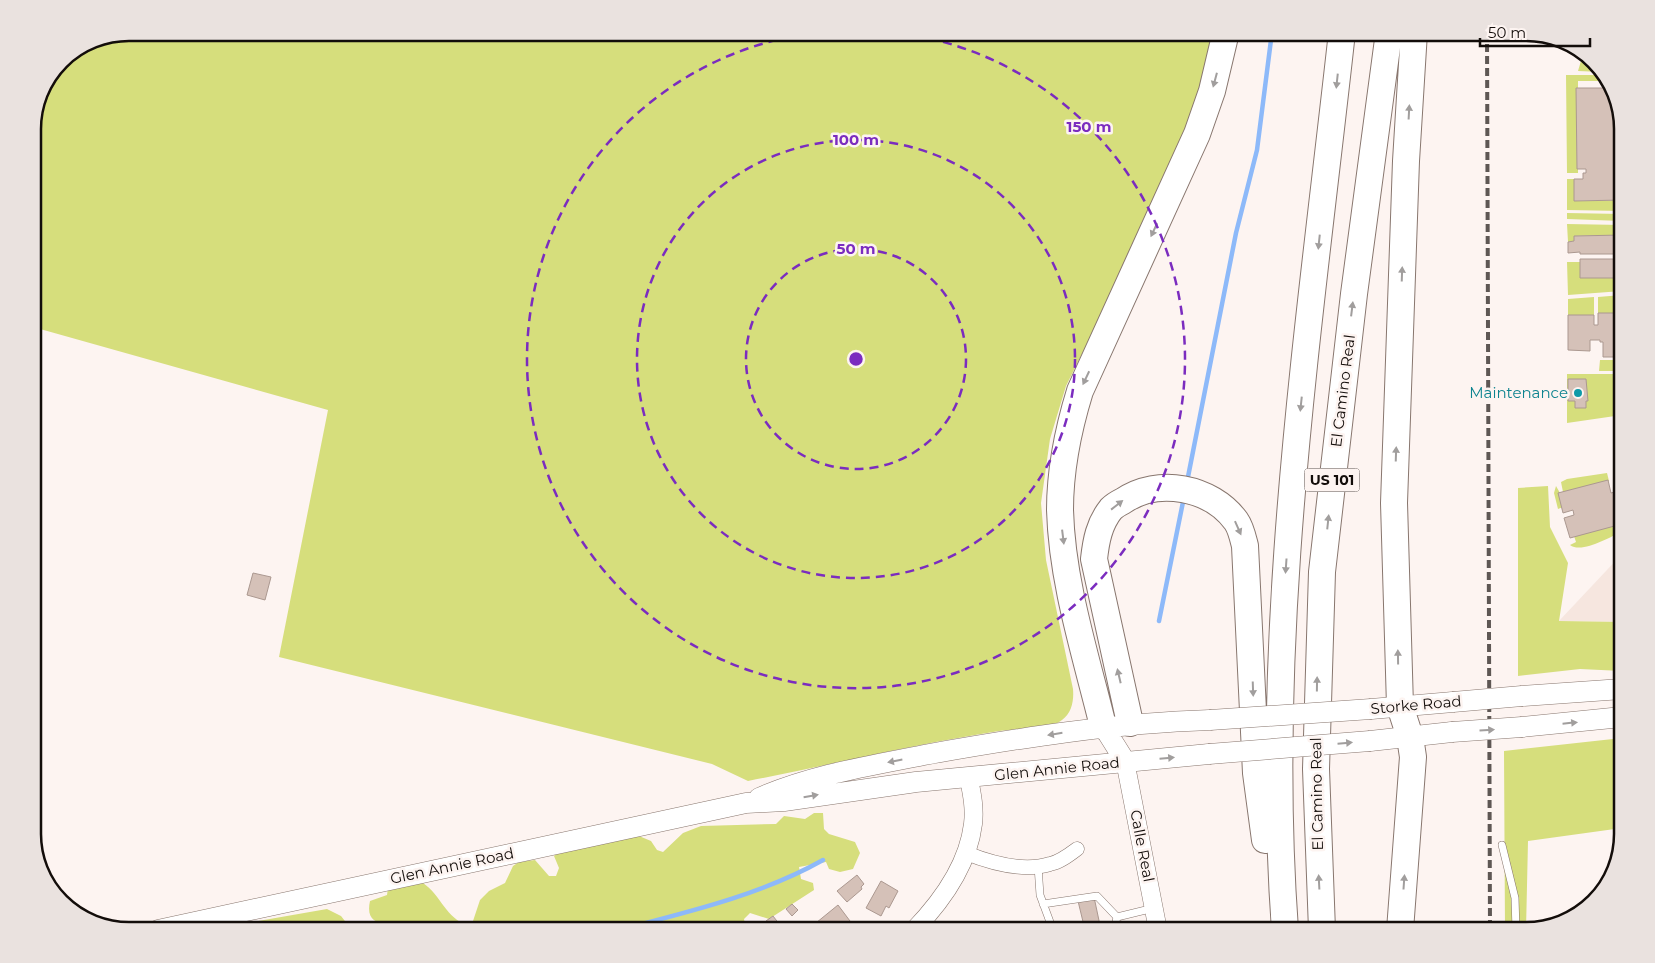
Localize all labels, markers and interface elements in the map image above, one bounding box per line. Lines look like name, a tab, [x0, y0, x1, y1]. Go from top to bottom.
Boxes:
scale bar	[1480, 15, 1590, 47]
text: 50 m	[1488, 23, 1526, 42]
one-way arrow	[1211, 72, 1219, 87]
one-way arrow	[1333, 73, 1341, 89]
one-way arrow	[1406, 104, 1414, 120]
text: 150 m	[1067, 117, 1111, 136]
text: 100 m	[833, 130, 879, 149]
one-way arrow	[1150, 223, 1158, 237]
one-way arrow	[1315, 235, 1323, 251]
text: 50 m	[836, 239, 876, 258]
one-way arrow	[1398, 266, 1406, 282]
one-way arrow	[1348, 300, 1356, 316]
street label: El Camino Real	[1326, 334, 1359, 448]
centre of rings	[847, 350, 865, 368]
one-way arrow	[1082, 371, 1090, 385]
place label: Maintenance	[1469, 383, 1568, 402]
marker: Maintenance	[1572, 387, 1584, 399]
one-way arrow	[1297, 396, 1305, 412]
one-way arrow	[1392, 446, 1400, 462]
road number: US 101	[1304, 468, 1360, 492]
one-way arrow	[1110, 500, 1123, 511]
one-way arrow	[1324, 514, 1332, 530]
one-way arrow	[1235, 521, 1243, 535]
one-way arrow	[1059, 529, 1067, 545]
one-way arrow	[1281, 558, 1289, 574]
one-way arrow	[1394, 649, 1402, 665]
one-way arrow	[1115, 668, 1123, 683]
one-way arrow	[1313, 676, 1321, 692]
one-way arrow	[1249, 681, 1257, 697]
street label: Storke Road	[1370, 691, 1462, 718]
one-way arrow	[1562, 718, 1578, 726]
one-way arrow	[1479, 725, 1495, 733]
one-way arrow	[1046, 730, 1062, 738]
street label: El Camino Real	[1306, 737, 1327, 851]
one-way arrow	[1338, 739, 1354, 747]
street label: Glen Annie Road	[993, 752, 1121, 785]
one-way arrow	[1160, 754, 1176, 762]
one-way arrow	[887, 757, 902, 765]
one-way arrow	[804, 792, 820, 800]
street label: Calle Real	[1126, 808, 1159, 884]
street label: Glen Annie Road	[388, 843, 516, 888]
one-way arrow	[1315, 874, 1323, 890]
one-way arrow	[1400, 874, 1408, 890]

